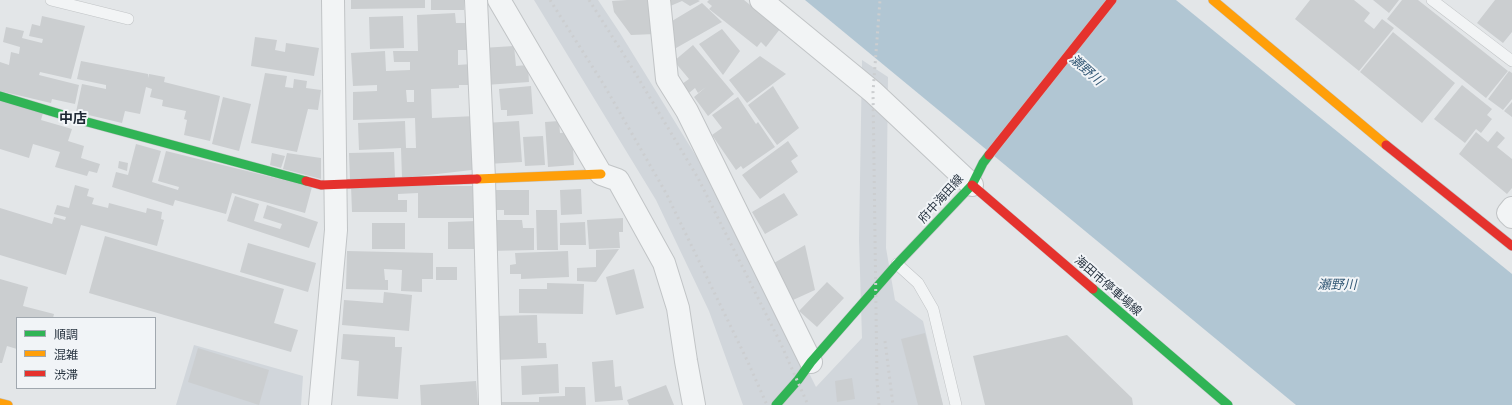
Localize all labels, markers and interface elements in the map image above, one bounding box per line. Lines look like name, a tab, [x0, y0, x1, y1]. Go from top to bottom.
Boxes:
water label: 瀬野川	[1066, 51, 1106, 89]
district label: 中店	[59, 111, 87, 127]
street label: 府中海田線	[916, 172, 966, 226]
street label: 海田市停車場線	[1072, 253, 1144, 319]
water label: 瀬野川	[1318, 277, 1356, 293]
legend	[16, 317, 156, 389]
text: 順調	[54, 328, 78, 342]
text: 混雑	[54, 348, 78, 362]
text: 渋滞	[54, 368, 78, 382]

